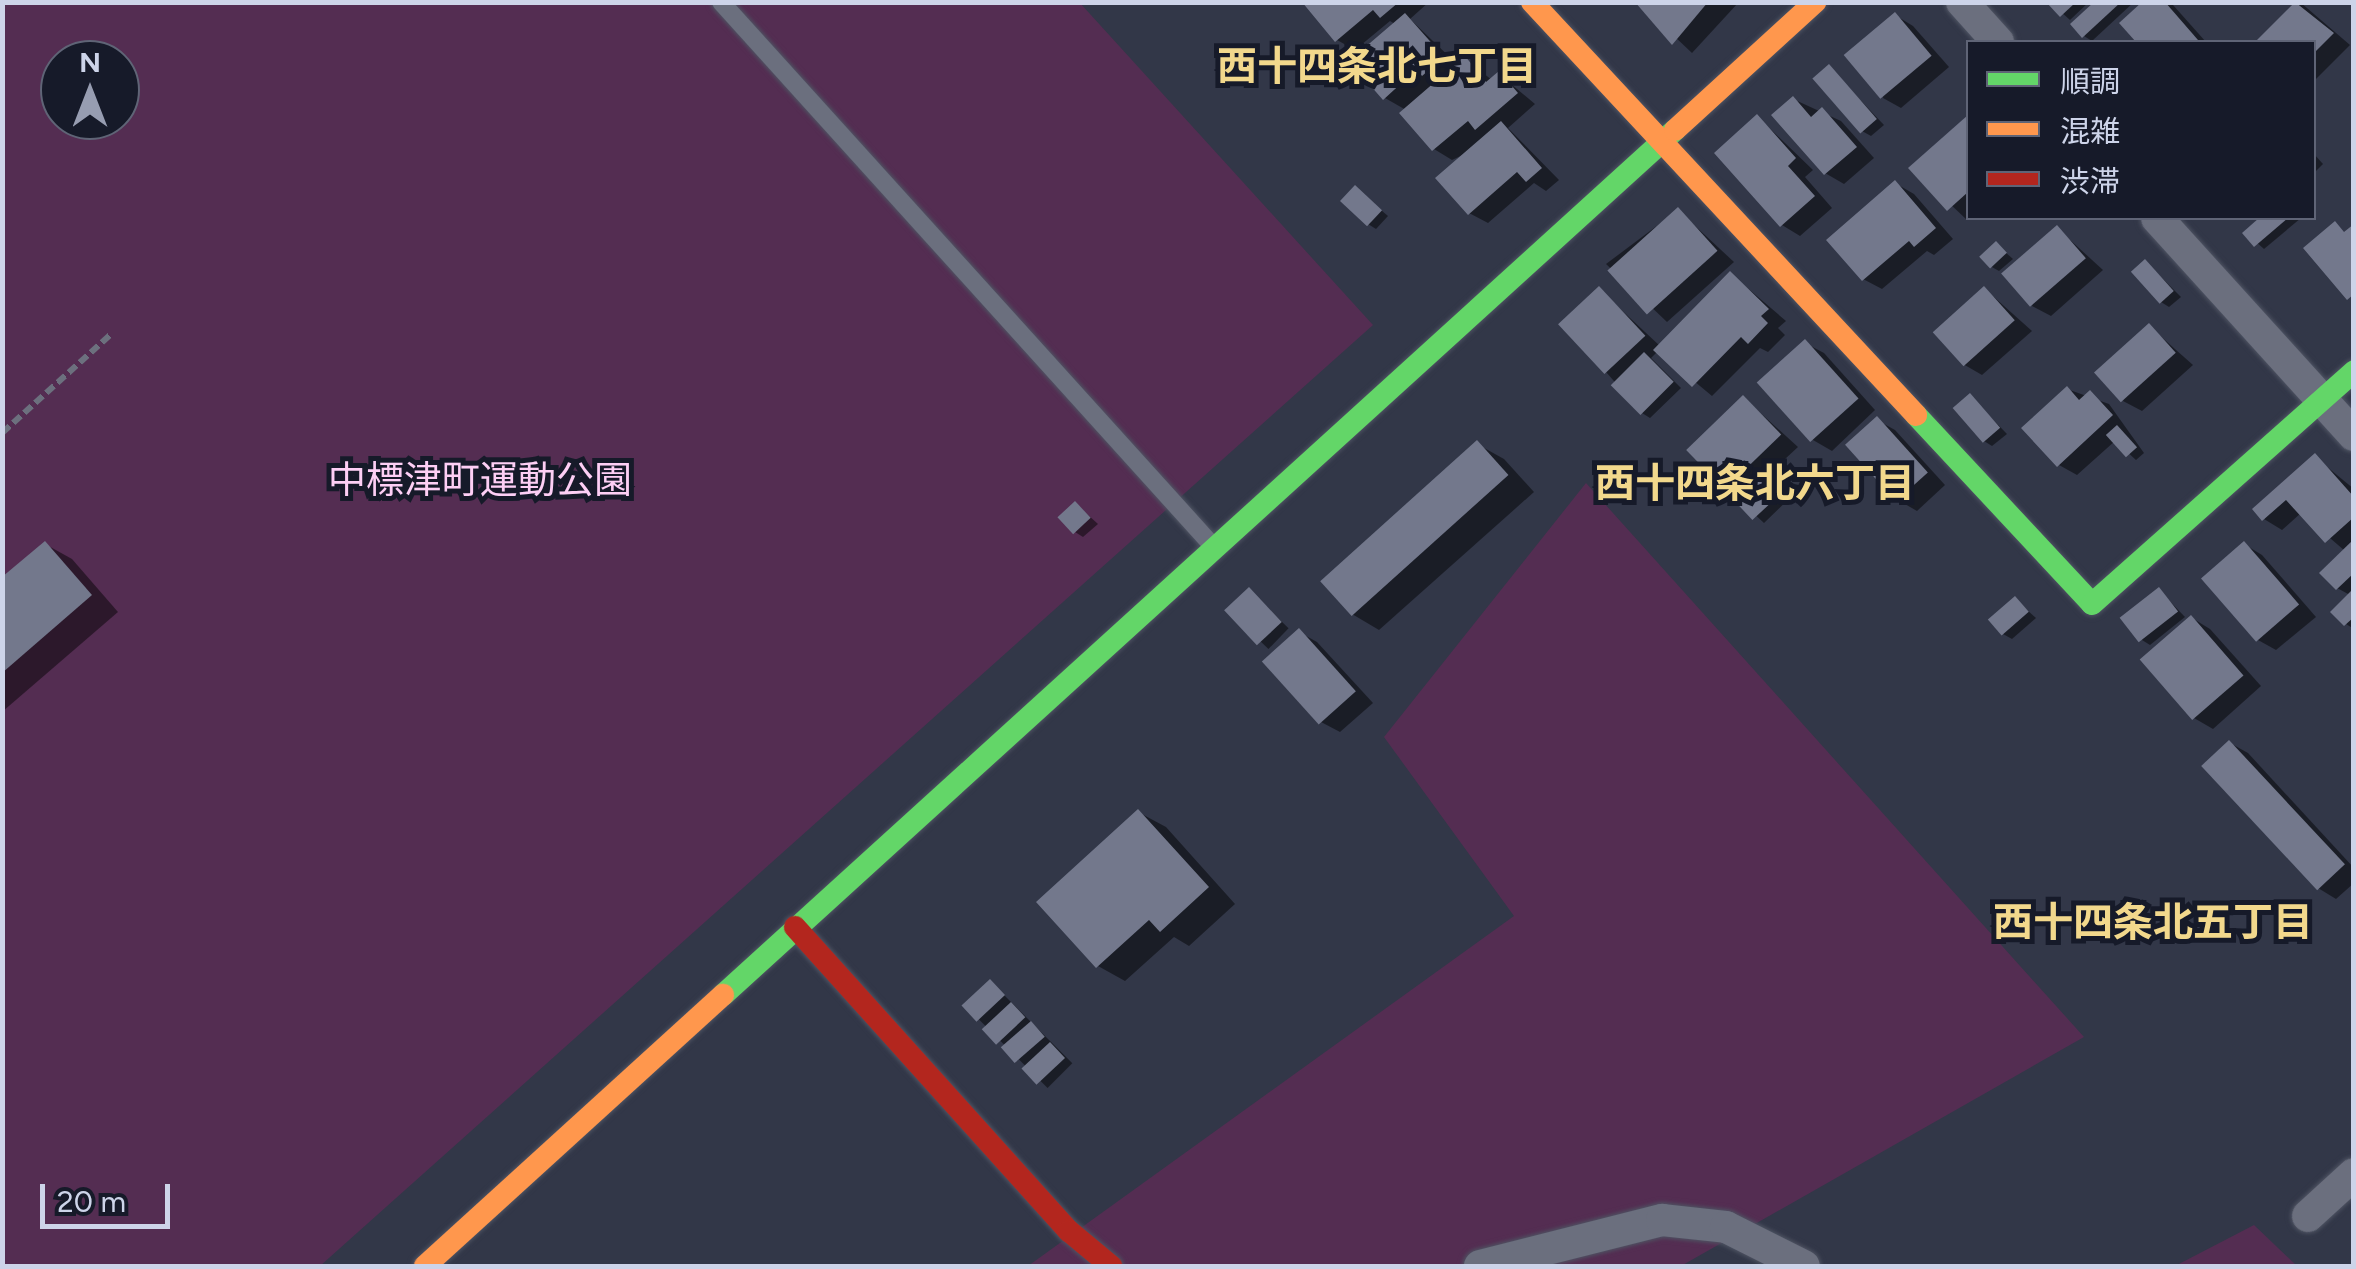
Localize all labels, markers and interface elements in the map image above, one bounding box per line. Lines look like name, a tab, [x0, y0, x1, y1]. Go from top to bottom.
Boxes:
north arrow	[40, 40, 140, 140]
legend	[1966, 40, 2316, 220]
district label: 西十四条北七丁目	[1217, 42, 1537, 90]
text: N	[79, 45, 101, 79]
text: 順調	[2060, 63, 2120, 100]
text: 混雑	[2060, 113, 2120, 150]
text: 渋滞	[2060, 163, 2120, 200]
park label: 中標津町運動公園	[328, 458, 632, 504]
district label: 西十四条北六丁目	[1595, 459, 1915, 507]
district label: 西十四条北五丁目	[1993, 898, 2313, 946]
scale bar	[45, 1164, 175, 1226]
text: 20 m	[57, 1183, 126, 1220]

